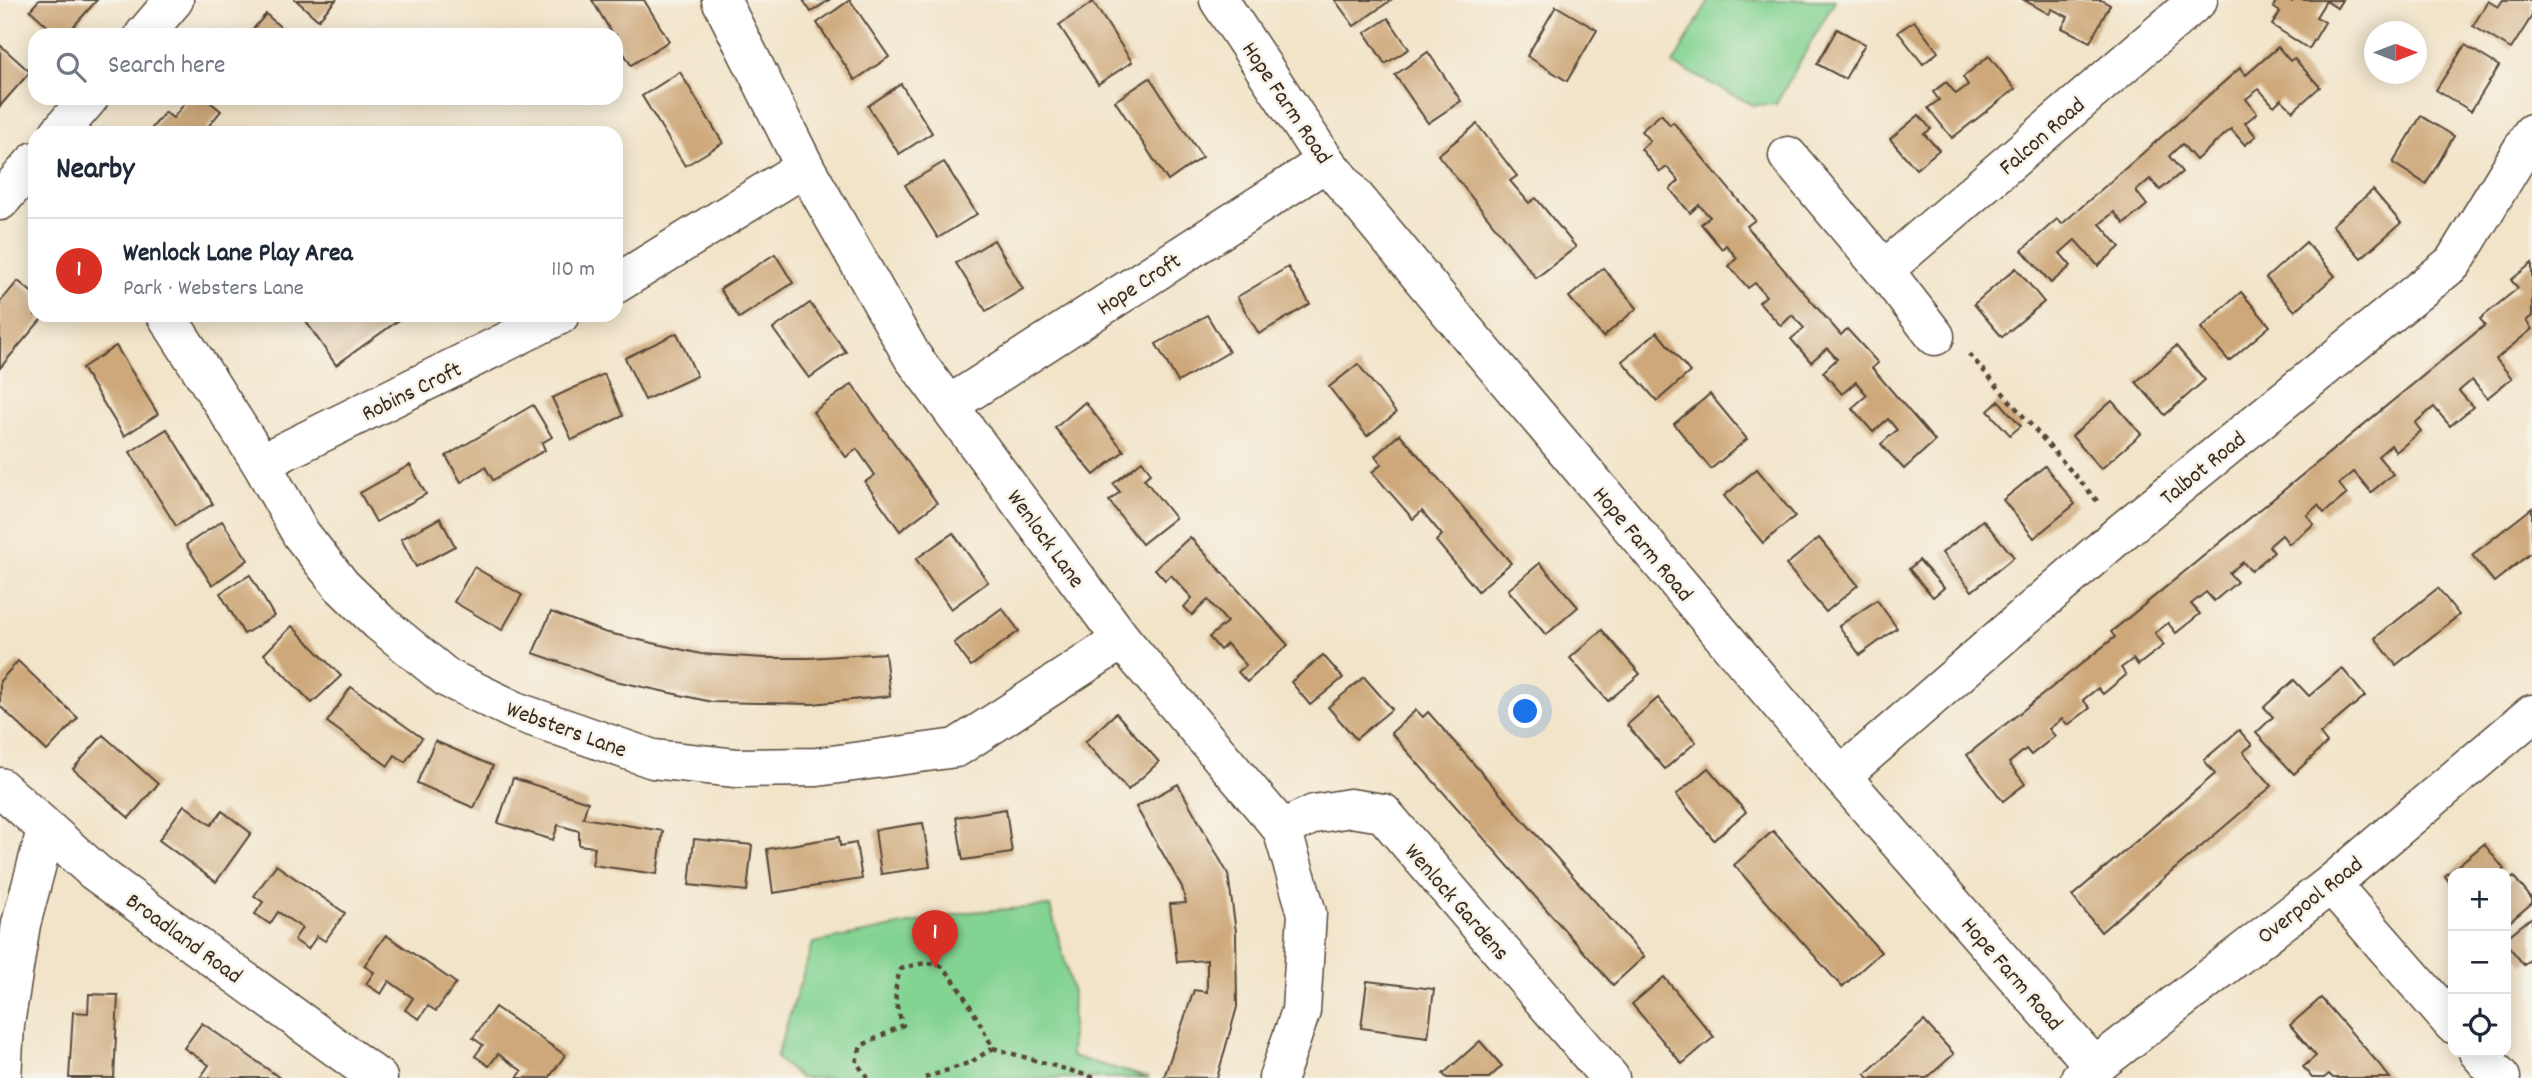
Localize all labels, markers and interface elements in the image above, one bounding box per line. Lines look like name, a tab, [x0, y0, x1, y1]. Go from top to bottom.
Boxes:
north arrow	[2364, 21, 2427, 84]
search box	[28, 28, 623, 105]
street label: Hope Farm Road	[1232, 36, 1338, 172]
icon: search	[52, 48, 90, 86]
text: Search here	[108, 48, 226, 85]
street label: Falcon Road	[1993, 91, 2094, 185]
text: Nearby	[56, 150, 134, 193]
text: Wenlock Lane Play Area	[123, 236, 353, 273]
street label: Hope Croft	[1091, 246, 1189, 326]
text: 1	[76, 254, 82, 287]
text: 110 m	[551, 254, 595, 287]
text: Park · Websters Lane	[123, 273, 304, 306]
street label: Robins Croft	[357, 355, 468, 432]
street label: Talbot Road	[2154, 425, 2254, 515]
street label: Hope Farm Road	[1583, 480, 1699, 610]
street label: Wenlock Lane	[997, 484, 1091, 596]
street label: Websters Lane	[501, 694, 631, 768]
your location	[1508, 694, 1542, 728]
street label: Wenlock Gardens	[1395, 837, 1516, 969]
street label: Overpool Road	[2251, 850, 2371, 954]
map controls	[2448, 868, 2511, 1057]
button: +	[2448, 868, 2511, 931]
street label: Broadland Road	[118, 886, 248, 994]
pin: 1	[912, 910, 958, 968]
street label: Hope Farm Road	[1951, 911, 2069, 1040]
button: −	[2448, 931, 2511, 994]
button: locate	[2448, 994, 2511, 1057]

